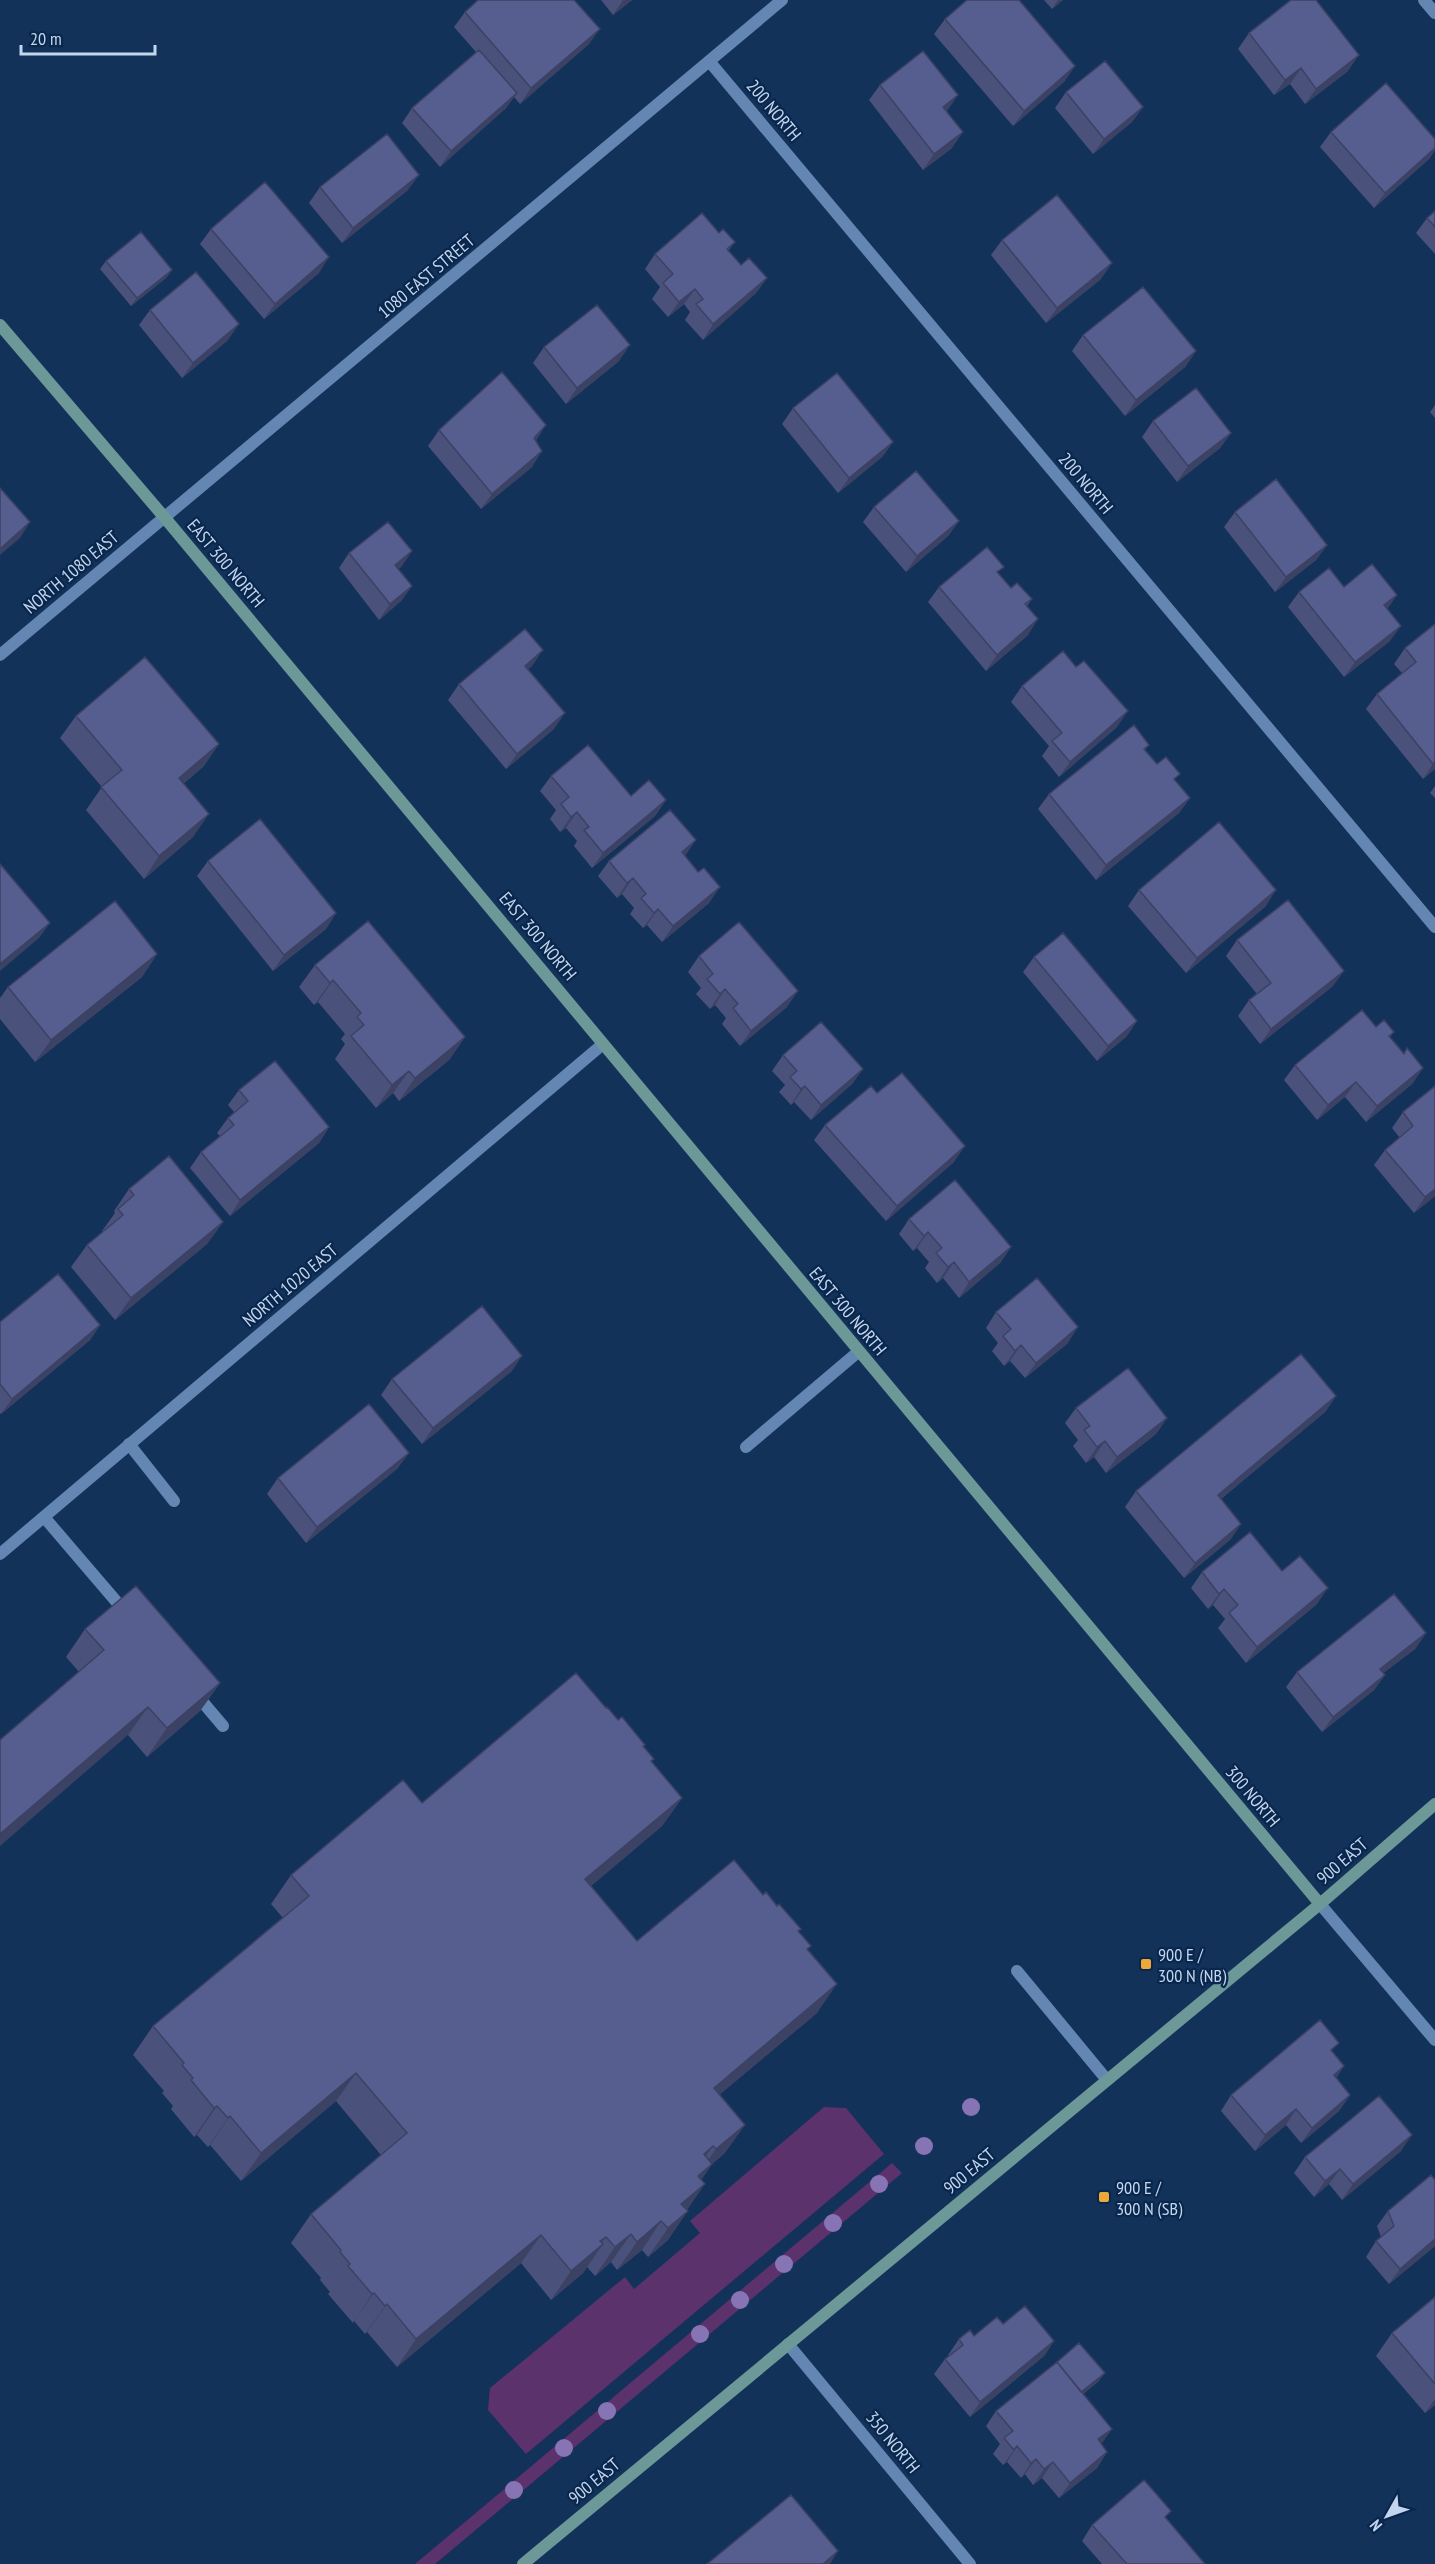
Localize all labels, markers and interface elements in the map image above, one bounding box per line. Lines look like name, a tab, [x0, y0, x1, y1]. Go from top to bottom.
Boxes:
scale bar	[21, 18, 154, 56]
text: 20 m	[30, 27, 62, 50]
street label: 200 NORTH	[742, 75, 806, 145]
street label: 1080 EAST STREET	[373, 229, 479, 323]
street label: 200 NORTH	[1054, 448, 1118, 518]
street label: EAST 300 NORTH	[182, 514, 270, 612]
street label: NORTH 1080 EAST	[19, 526, 123, 618]
street label: EAST 300 NORTH	[494, 887, 582, 985]
street label: NORTH 1020 EAST	[238, 1239, 342, 1331]
street label: EAST 300 NORTH	[804, 1262, 892, 1360]
street label: 300 NORTH	[1221, 1761, 1285, 1831]
street label: 900 EAST	[1312, 1833, 1372, 1889]
place label: 900 E / 300 N (NB)	[1158, 1943, 1227, 1987]
marker: 900 E / 300 N (NB)	[1139, 1957, 1153, 1971]
street label: 900 EAST	[939, 2143, 999, 2199]
place label: 900 E / 300 N (SB)	[1116, 2176, 1183, 2220]
marker: 900 E / 300 N (SB)	[1097, 2190, 1111, 2204]
street label: 350 NORTH	[861, 2406, 925, 2478]
street label: 900 EAST	[564, 2453, 624, 2509]
north arrow	[1357, 2486, 1417, 2546]
text: N	[1365, 2516, 1386, 2535]

